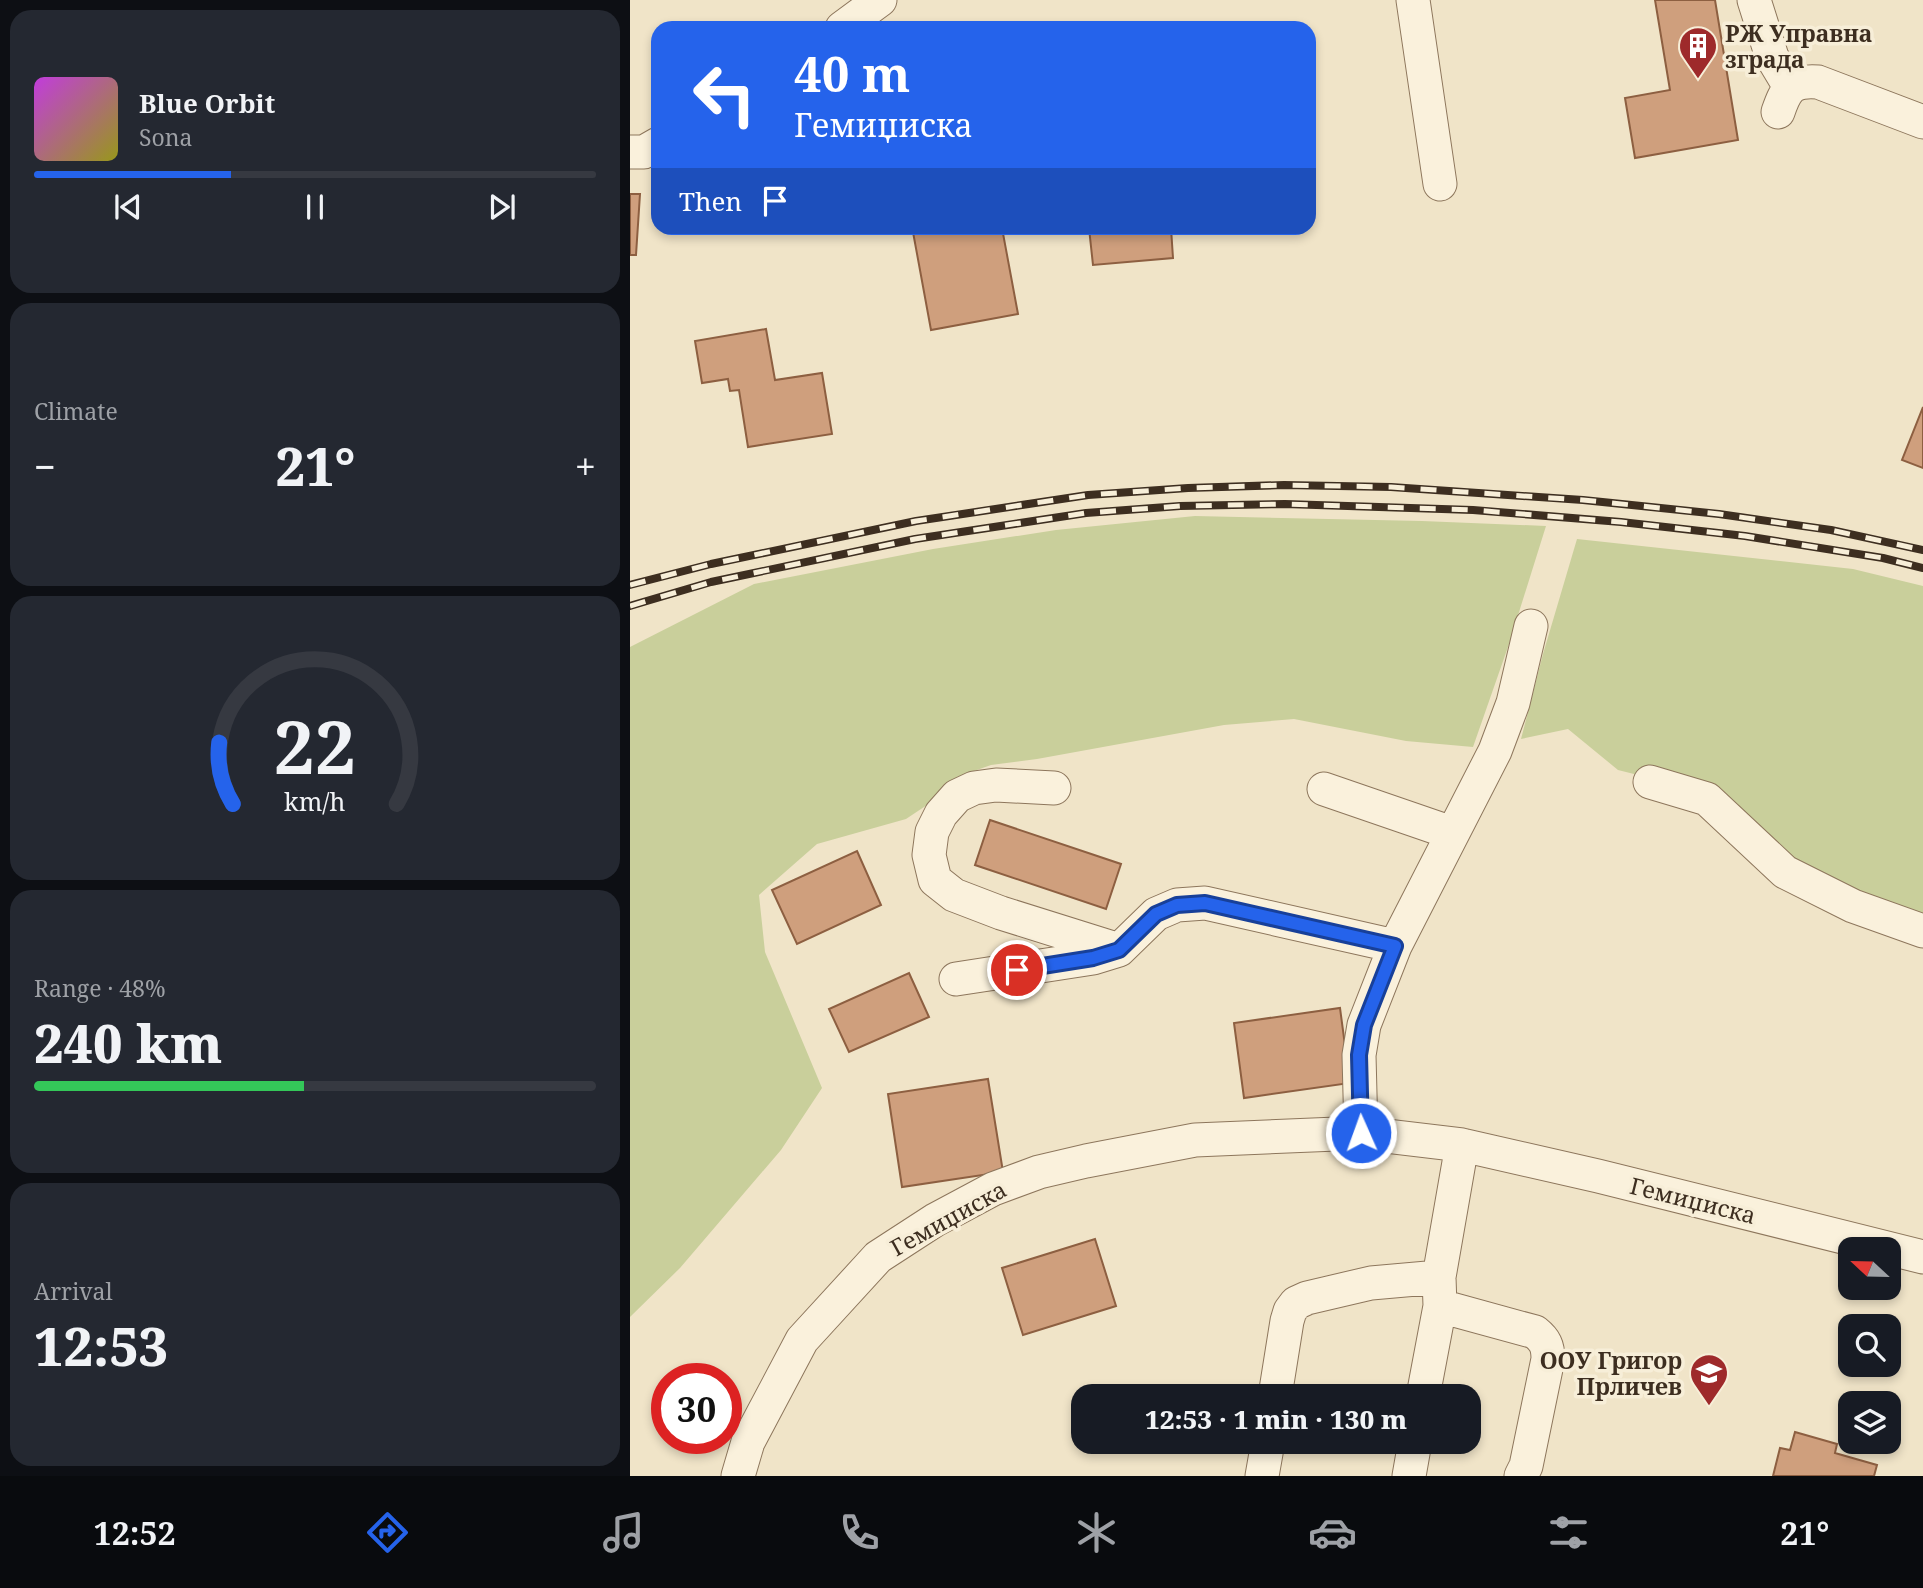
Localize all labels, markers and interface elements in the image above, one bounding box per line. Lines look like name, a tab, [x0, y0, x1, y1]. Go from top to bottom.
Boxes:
place label: РЖ Управна зграда	[1725, 17, 1872, 75]
building icon: РЖ Управна зграда	[1677, 25, 1719, 80]
text: 40 m	[794, 40, 910, 106]
icon: left	[679, 49, 770, 140]
text: Blue Orbit	[139, 85, 275, 121]
text: Гемиџиска	[794, 103, 973, 146]
text: Sona	[139, 121, 193, 153]
icon: arrive	[756, 182, 794, 220]
text: Then	[679, 183, 742, 219]
icon: previous	[109, 188, 147, 226]
icon: pause	[296, 188, 334, 226]
icon: next	[483, 188, 521, 226]
text: Climate	[34, 395, 118, 427]
text: 21°	[275, 430, 355, 501]
text: −	[34, 440, 56, 492]
text: +	[575, 440, 596, 492]
text: 22	[274, 696, 356, 795]
text: km/h	[284, 784, 346, 818]
pin	[987, 940, 1047, 1000]
icon: arrive	[998, 951, 1036, 989]
text: Range · 48%	[34, 972, 166, 1004]
text: 240 km	[34, 1007, 222, 1078]
position arrow	[1324, 1096, 1398, 1170]
street label: Гемиџиска	[1627, 1169, 1759, 1231]
street label: Гемиџиска	[884, 1173, 1012, 1263]
north arrow	[1838, 1237, 1900, 1300]
map controls	[1838, 1237, 1901, 1454]
text: Arrival	[34, 1275, 113, 1307]
text: 12:53	[34, 1310, 168, 1381]
button: search	[1838, 1314, 1901, 1377]
place label: ООУ Григор Прличев	[1540, 1344, 1682, 1402]
school or university icon: ООУ Григор Прличев	[1688, 1352, 1730, 1407]
speed limit sign: 30	[651, 1363, 742, 1454]
button: layers	[1838, 1391, 1901, 1454]
text: 12:53 · 1 min · 130 m	[1145, 1401, 1407, 1437]
icon: directions	[363, 1508, 412, 1557]
icon: music	[599, 1508, 648, 1557]
icon: phone	[835, 1508, 884, 1557]
icon: climate	[1072, 1508, 1121, 1557]
icon: car	[1308, 1508, 1357, 1557]
icon: filters	[1544, 1508, 1593, 1557]
text: 12:52	[94, 1511, 176, 1554]
text: 21°	[1780, 1511, 1829, 1554]

